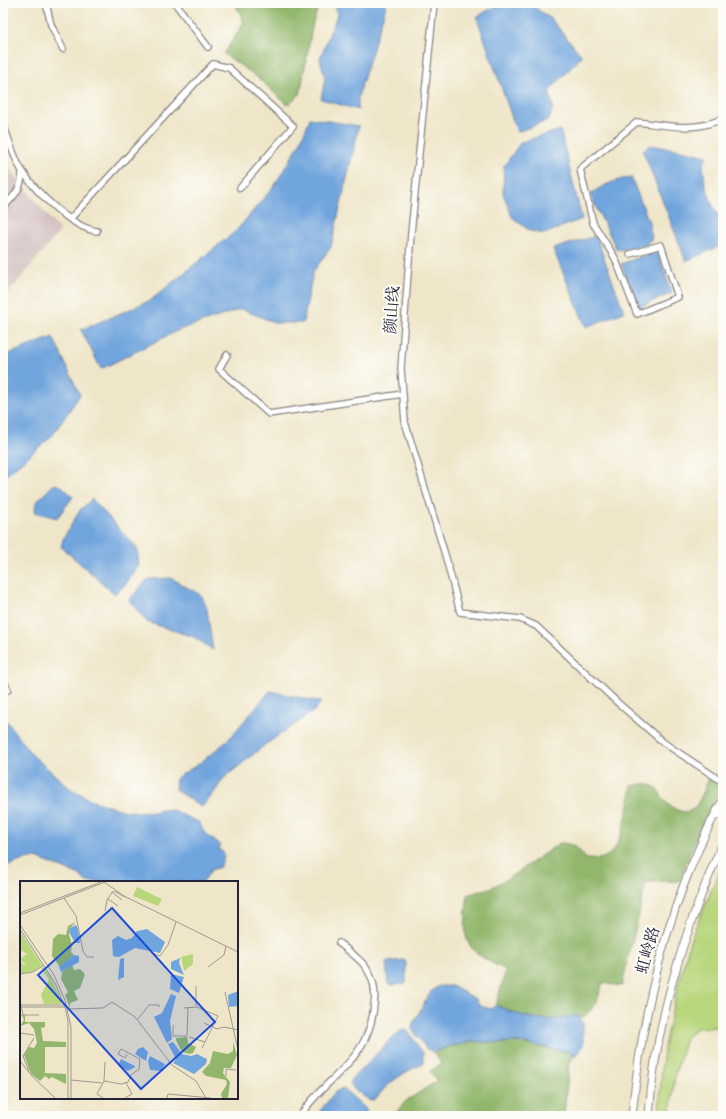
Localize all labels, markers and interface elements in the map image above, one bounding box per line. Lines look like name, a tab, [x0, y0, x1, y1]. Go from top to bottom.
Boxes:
street label: 颜山线	[380, 285, 404, 335]
inset map	[20, 881, 238, 1099]
street label: 虹岭路	[632, 924, 664, 976]

